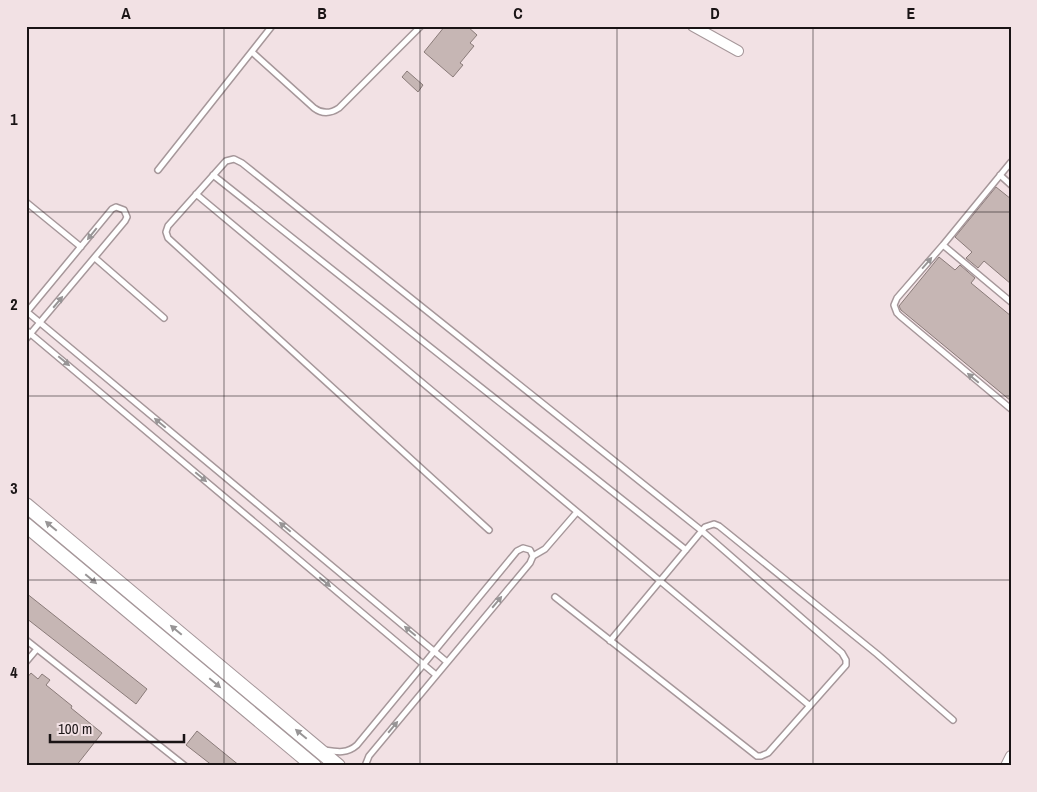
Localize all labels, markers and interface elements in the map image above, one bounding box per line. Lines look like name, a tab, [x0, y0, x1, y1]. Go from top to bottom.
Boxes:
text: A	[121, 2, 131, 24]
text: B	[317, 2, 327, 24]
text: C	[513, 2, 523, 24]
text: D	[710, 2, 720, 24]
text: E	[907, 2, 916, 24]
text: 1	[10, 108, 18, 130]
one-way arrow	[86, 227, 98, 239]
one-way arrow	[921, 258, 933, 270]
text: 2	[10, 293, 18, 315]
one-way arrow	[52, 296, 63, 309]
one-way arrow	[57, 355, 69, 367]
one-way arrow	[967, 372, 980, 383]
one-way arrow	[154, 417, 167, 428]
one-way arrow	[195, 471, 207, 482]
text: 3	[10, 477, 18, 499]
one-way arrow	[45, 521, 58, 532]
one-way arrow	[279, 522, 291, 533]
one-way arrow	[84, 573, 96, 585]
one-way arrow	[319, 576, 332, 587]
one-way arrow	[492, 596, 503, 609]
one-way arrow	[170, 625, 183, 636]
one-way arrow	[404, 626, 416, 637]
text: 4	[10, 661, 18, 683]
one-way arrow	[209, 677, 221, 689]
scale bar	[50, 712, 184, 744]
text: 100 m	[58, 718, 92, 739]
one-way arrow	[388, 721, 399, 734]
one-way arrow	[294, 729, 307, 740]

